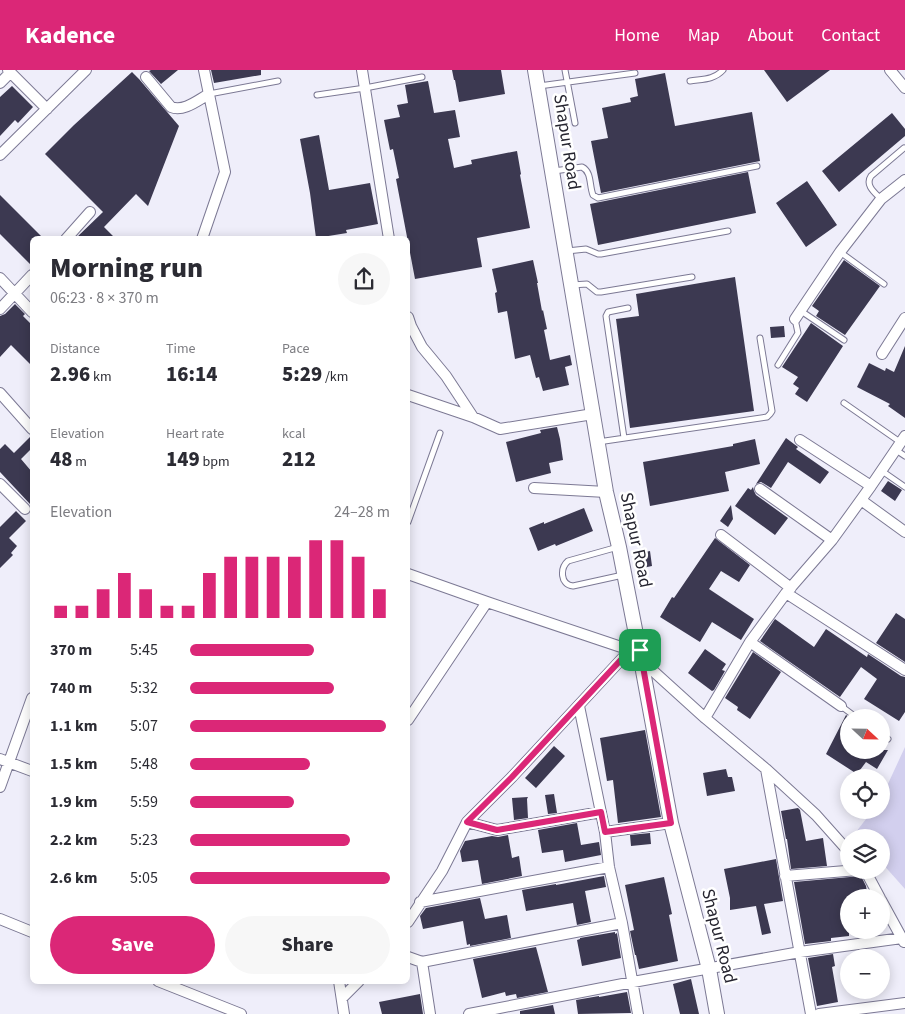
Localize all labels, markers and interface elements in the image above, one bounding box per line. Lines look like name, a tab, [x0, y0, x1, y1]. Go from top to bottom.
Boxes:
text: Kadence	[25, 18, 115, 53]
text: Home	[614, 23, 660, 48]
text: Map	[688, 23, 720, 48]
text: About	[748, 23, 793, 48]
text: Contact	[821, 23, 880, 48]
street label: Shapur Road	[547, 92, 587, 192]
text: Morning run	[50, 248, 203, 288]
button: share	[338, 253, 390, 305]
text: 06:23 · 8 × 370 m	[50, 287, 159, 309]
text: Distance	[50, 339, 100, 359]
text: Time	[166, 339, 196, 359]
text: Pace	[282, 339, 309, 359]
text: 2.96	[50, 359, 90, 389]
text: 16:14	[166, 359, 217, 389]
text: 5:29	[282, 359, 322, 389]
text: km	[90, 367, 112, 387]
text: /km	[322, 367, 348, 387]
text: Elevation	[50, 424, 105, 444]
text: Heart rate	[166, 424, 224, 444]
text: kcal	[282, 424, 306, 444]
text: 48	[50, 444, 72, 474]
text: 149	[166, 444, 200, 474]
text: 212	[282, 444, 316, 474]
text: m	[72, 452, 87, 472]
text: bpm	[200, 452, 230, 472]
street label: Shapur Road	[614, 490, 658, 590]
text: Elevation	[50, 501, 112, 523]
text: 24–28 m	[334, 501, 390, 523]
pin	[619, 629, 661, 671]
icon: arrive	[626, 636, 654, 664]
text: 370 m	[50, 639, 92, 661]
text: 5:45	[130, 639, 158, 661]
text: 740 m	[50, 677, 92, 699]
text: 5:32	[130, 677, 158, 699]
north arrow	[840, 709, 890, 759]
map controls	[840, 709, 890, 999]
text: 1.1 km	[50, 715, 97, 737]
text: 5:07	[130, 715, 158, 737]
text: 1.5 km	[50, 753, 97, 775]
text: 5:48	[130, 753, 158, 775]
button: locate	[840, 769, 890, 819]
text: 1.9 km	[50, 791, 97, 813]
text: 5:59	[130, 791, 158, 813]
text: 2.2 km	[50, 829, 97, 851]
text: 5:23	[130, 829, 158, 851]
button: layers	[840, 829, 890, 879]
text: 2.6 km	[50, 867, 97, 889]
text: 5:05	[130, 867, 158, 889]
street label: Shapur Road	[695, 886, 743, 986]
button: +	[840, 889, 890, 939]
button: Save	[50, 916, 215, 974]
button: Share	[225, 916, 390, 974]
button: −	[840, 949, 890, 999]

